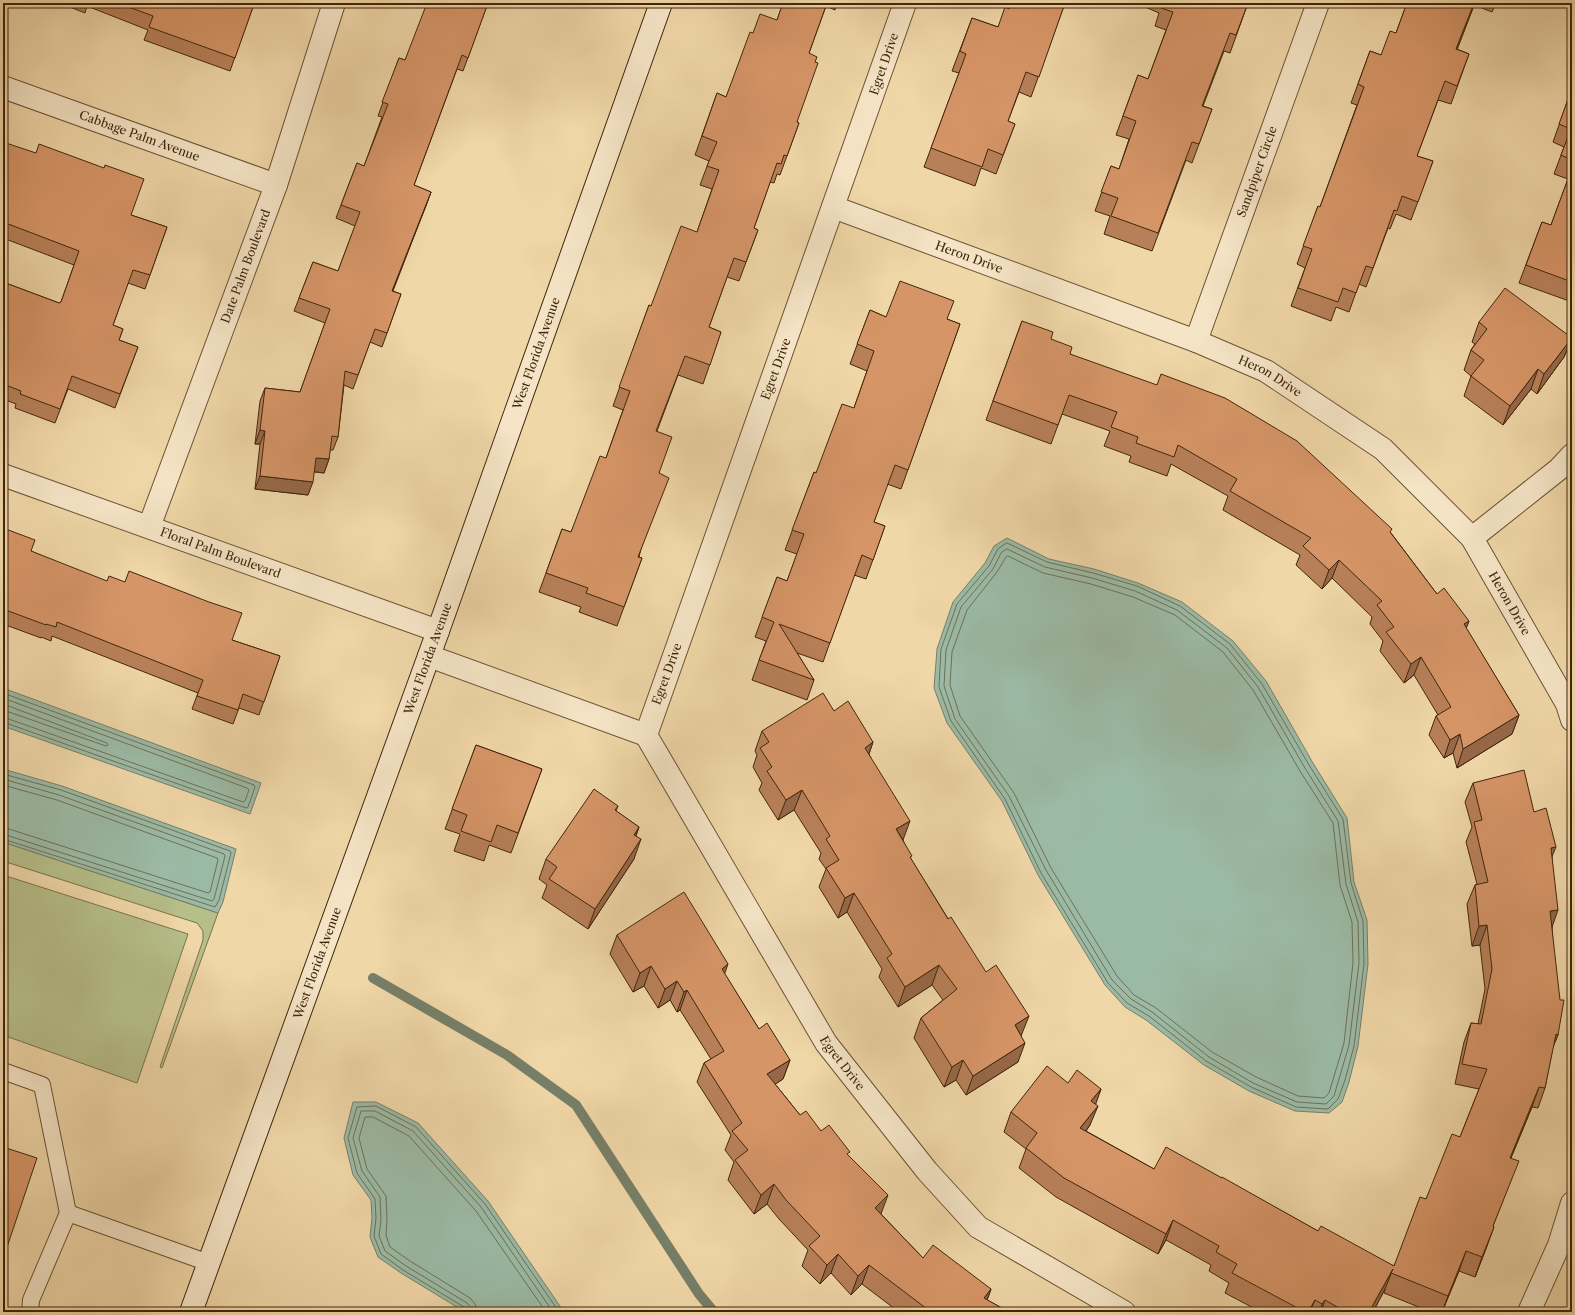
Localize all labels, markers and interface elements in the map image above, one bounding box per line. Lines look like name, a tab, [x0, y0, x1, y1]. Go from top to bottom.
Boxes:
street label: Egret Drive	[866, 31, 901, 97]
street label: Cabbage Palm Avenue	[77, 107, 202, 164]
street label: Sandpiper Circle	[1233, 124, 1280, 219]
street label: Date Palm Boulevard	[217, 207, 274, 325]
street label: Heron Drive	[933, 237, 1005, 276]
street label: West Florida Avenue	[509, 295, 563, 412]
street label: Egret Drive	[757, 336, 794, 402]
street label: Heron Drive	[1236, 352, 1305, 400]
street label: Floral Palm Boulevard	[158, 524, 284, 581]
street label: Heron Drive	[1486, 569, 1534, 638]
street label: West Florida Avenue	[400, 600, 455, 717]
street label: Egret Drive	[648, 641, 685, 707]
street label: West Florida Avenue	[290, 905, 344, 1022]
street label: Egret Drive	[817, 1033, 869, 1093]

